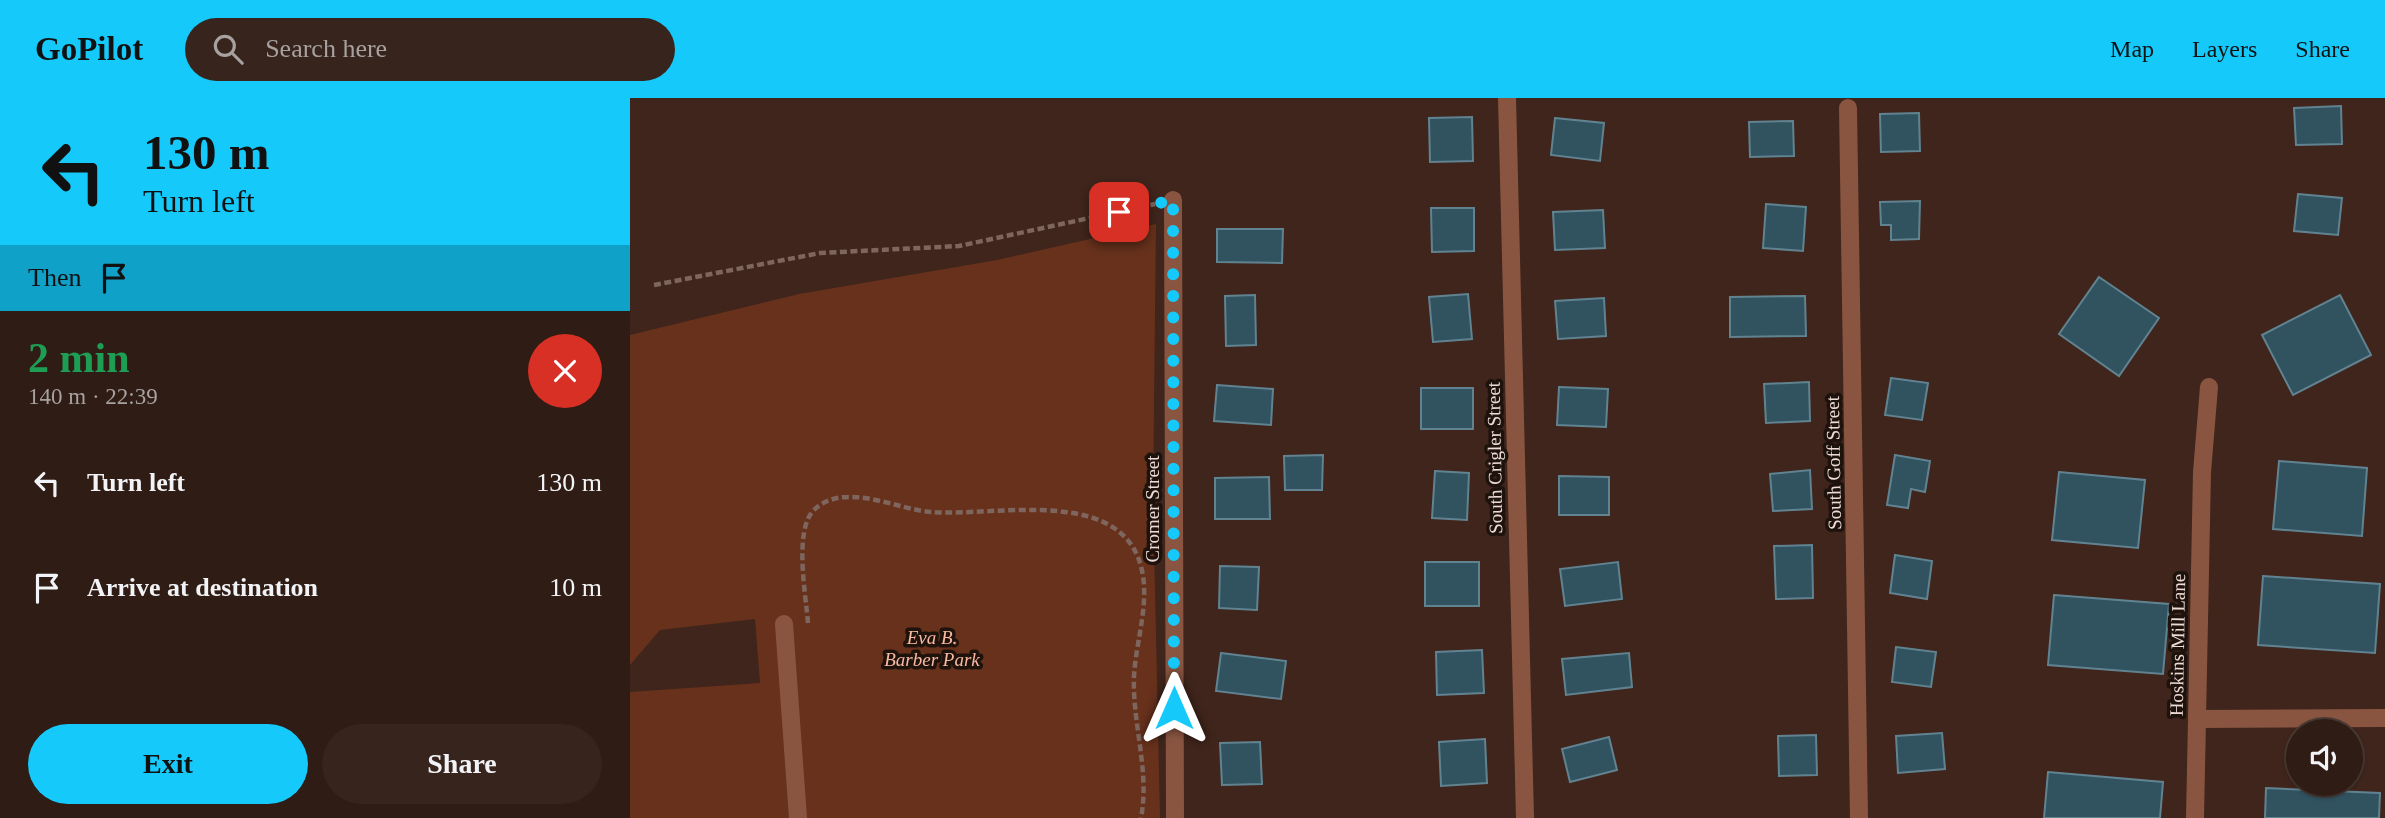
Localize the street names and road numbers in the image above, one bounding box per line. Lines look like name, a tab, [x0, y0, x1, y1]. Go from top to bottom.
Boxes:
street label: South Crigler Street	[1483, 381, 1506, 534]
street label: South Goff Street	[1822, 395, 1845, 530]
street label: Cromer Street	[1142, 455, 1163, 563]
street label: Hoskins Mill Lane	[2166, 574, 2189, 716]

